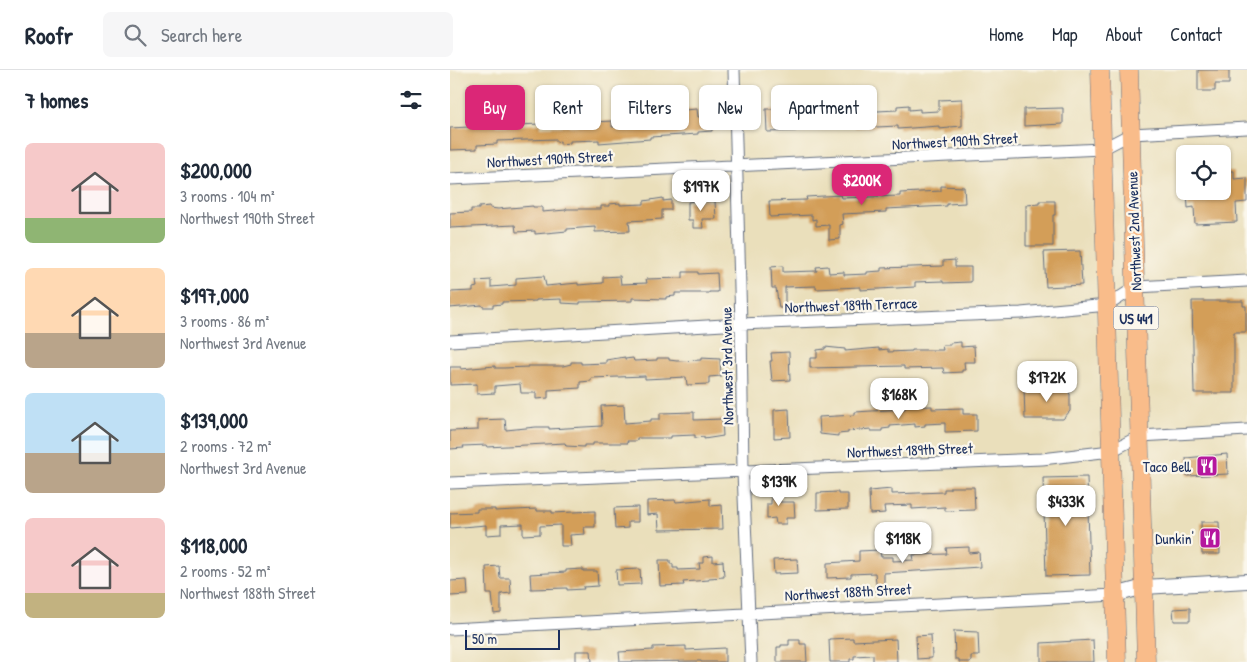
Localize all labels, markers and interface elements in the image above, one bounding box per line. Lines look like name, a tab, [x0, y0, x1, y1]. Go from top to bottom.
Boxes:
search box	[103, 12, 453, 57]
text: Roofr	[25, 19, 73, 51]
icon: search	[121, 21, 149, 49]
text: Search here	[161, 22, 242, 48]
text: Home	[989, 22, 1024, 47]
text: Map	[1052, 22, 1077, 47]
text: About	[1105, 22, 1142, 47]
text: Contact	[1170, 22, 1222, 47]
chip: Buy	[465, 85, 525, 130]
chip: Rent	[535, 85, 601, 130]
chip: Filters	[611, 85, 689, 130]
chip: New	[699, 85, 761, 130]
chip: Apartment	[771, 85, 877, 130]
text: 7 homes	[25, 86, 88, 115]
icon: filters	[397, 86, 425, 114]
street label: Northwest 190th Street	[892, 127, 1019, 155]
street label: Northwest 190th Street	[487, 145, 614, 173]
map controls	[1176, 145, 1231, 200]
button: locate	[1176, 145, 1231, 200]
text: $200,000	[180, 156, 252, 185]
icon: home	[65, 163, 125, 223]
pin: $200K	[827, 164, 897, 206]
text: $200K	[843, 169, 881, 191]
pin: $197K	[666, 170, 736, 212]
street label: Northwest 2nd Avenue	[1121, 171, 1147, 291]
text: $197K	[683, 175, 719, 197]
text: 3 rooms · 104 m²	[180, 185, 275, 207]
text: Northwest 190th Street	[180, 207, 314, 229]
text: $197,000	[180, 281, 249, 310]
icon: home	[65, 288, 125, 348]
street label: Northwest 189th Terrace	[784, 292, 918, 318]
street label: Northwest 3rd Avenue	[715, 307, 739, 425]
road number: US 441	[1114, 307, 1158, 330]
text: 3 rooms · 86 m²	[180, 310, 269, 332]
text: Northwest 3rd Avenue	[180, 332, 306, 354]
pin: $172K	[1012, 360, 1082, 403]
text: $172K	[1028, 366, 1066, 388]
pin: $168K	[864, 378, 934, 420]
text: $168K	[881, 383, 917, 405]
text: $139,000	[180, 406, 248, 435]
icon: home	[65, 413, 125, 473]
text: 2 rooms · 72 m²	[180, 435, 271, 457]
street label: Northwest 189th Street	[847, 437, 974, 463]
restaurant icon: Taco Bell	[1195, 454, 1219, 478]
place label: Taco Bell	[1143, 456, 1192, 477]
text: Northwest 3rd Avenue	[180, 457, 306, 479]
pin: $139K	[744, 464, 814, 507]
text: $139K	[761, 470, 797, 492]
pin: $433K	[1031, 484, 1101, 527]
text: $433K	[1048, 490, 1084, 512]
pin: $118K	[868, 522, 938, 564]
restaurant icon: Dunkin'	[1198, 526, 1222, 550]
text: $118K	[885, 527, 921, 549]
place label: Dunkin'	[1155, 528, 1194, 549]
text: $118,000	[180, 531, 247, 560]
icon: home	[65, 538, 125, 598]
text: 2 rooms · 52 m²	[180, 560, 270, 582]
street label: Northwest 188th Street	[784, 578, 913, 606]
text: Northwest 188th Street	[180, 582, 315, 604]
scale bar	[465, 627, 560, 650]
text: 50 m	[472, 629, 497, 648]

